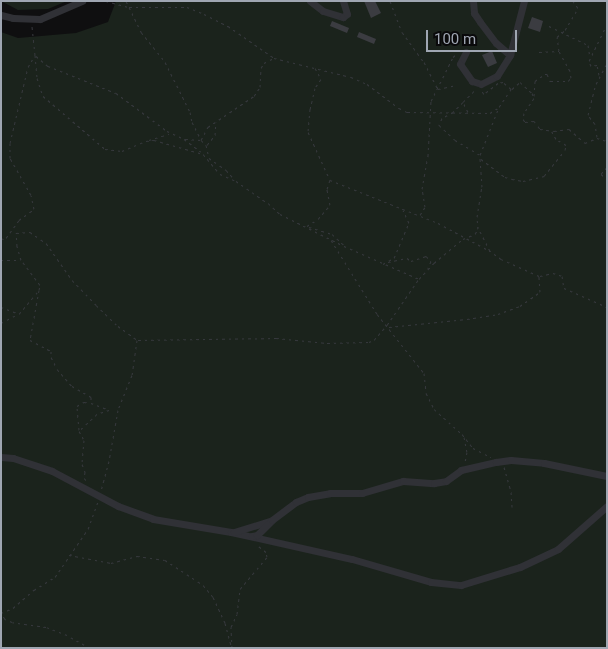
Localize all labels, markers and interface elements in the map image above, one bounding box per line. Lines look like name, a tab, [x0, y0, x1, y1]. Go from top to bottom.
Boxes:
scale bar	[428, 20, 519, 52]
text: 100 m	[434, 30, 476, 48]

